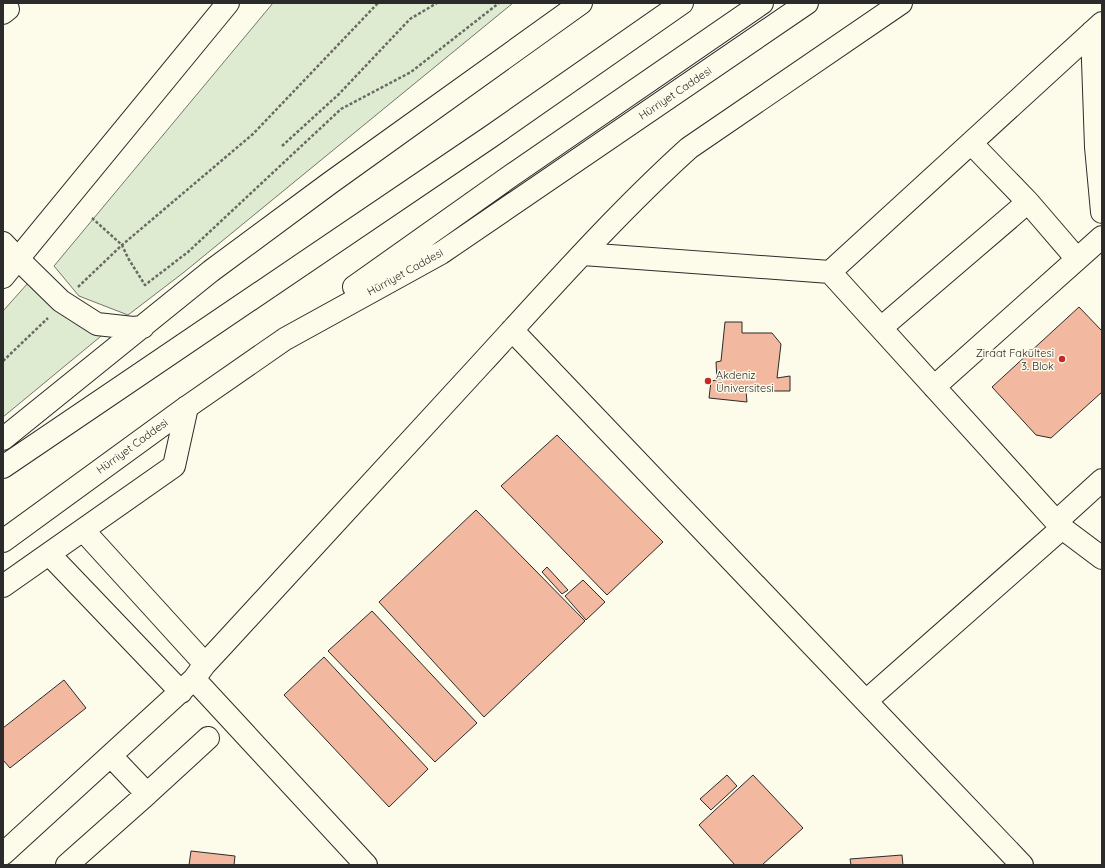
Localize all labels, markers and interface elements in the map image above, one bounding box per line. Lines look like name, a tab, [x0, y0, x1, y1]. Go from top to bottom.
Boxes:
street label: Hürriyet Caddesi	[636, 63, 714, 123]
street label: Hürriyet Caddesi	[364, 245, 446, 299]
place label: Ziraat Fakültesi 3. Blok	[976, 346, 1054, 373]
marker: Ziraat Fakültesi 3. Blok	[1057, 354, 1067, 364]
place label: Akdeniz Üniversitesi	[716, 368, 774, 395]
marker: Akdeniz Üniversitesi	[703, 376, 713, 386]
street label: Hürriyet Caddesi	[93, 415, 171, 477]

